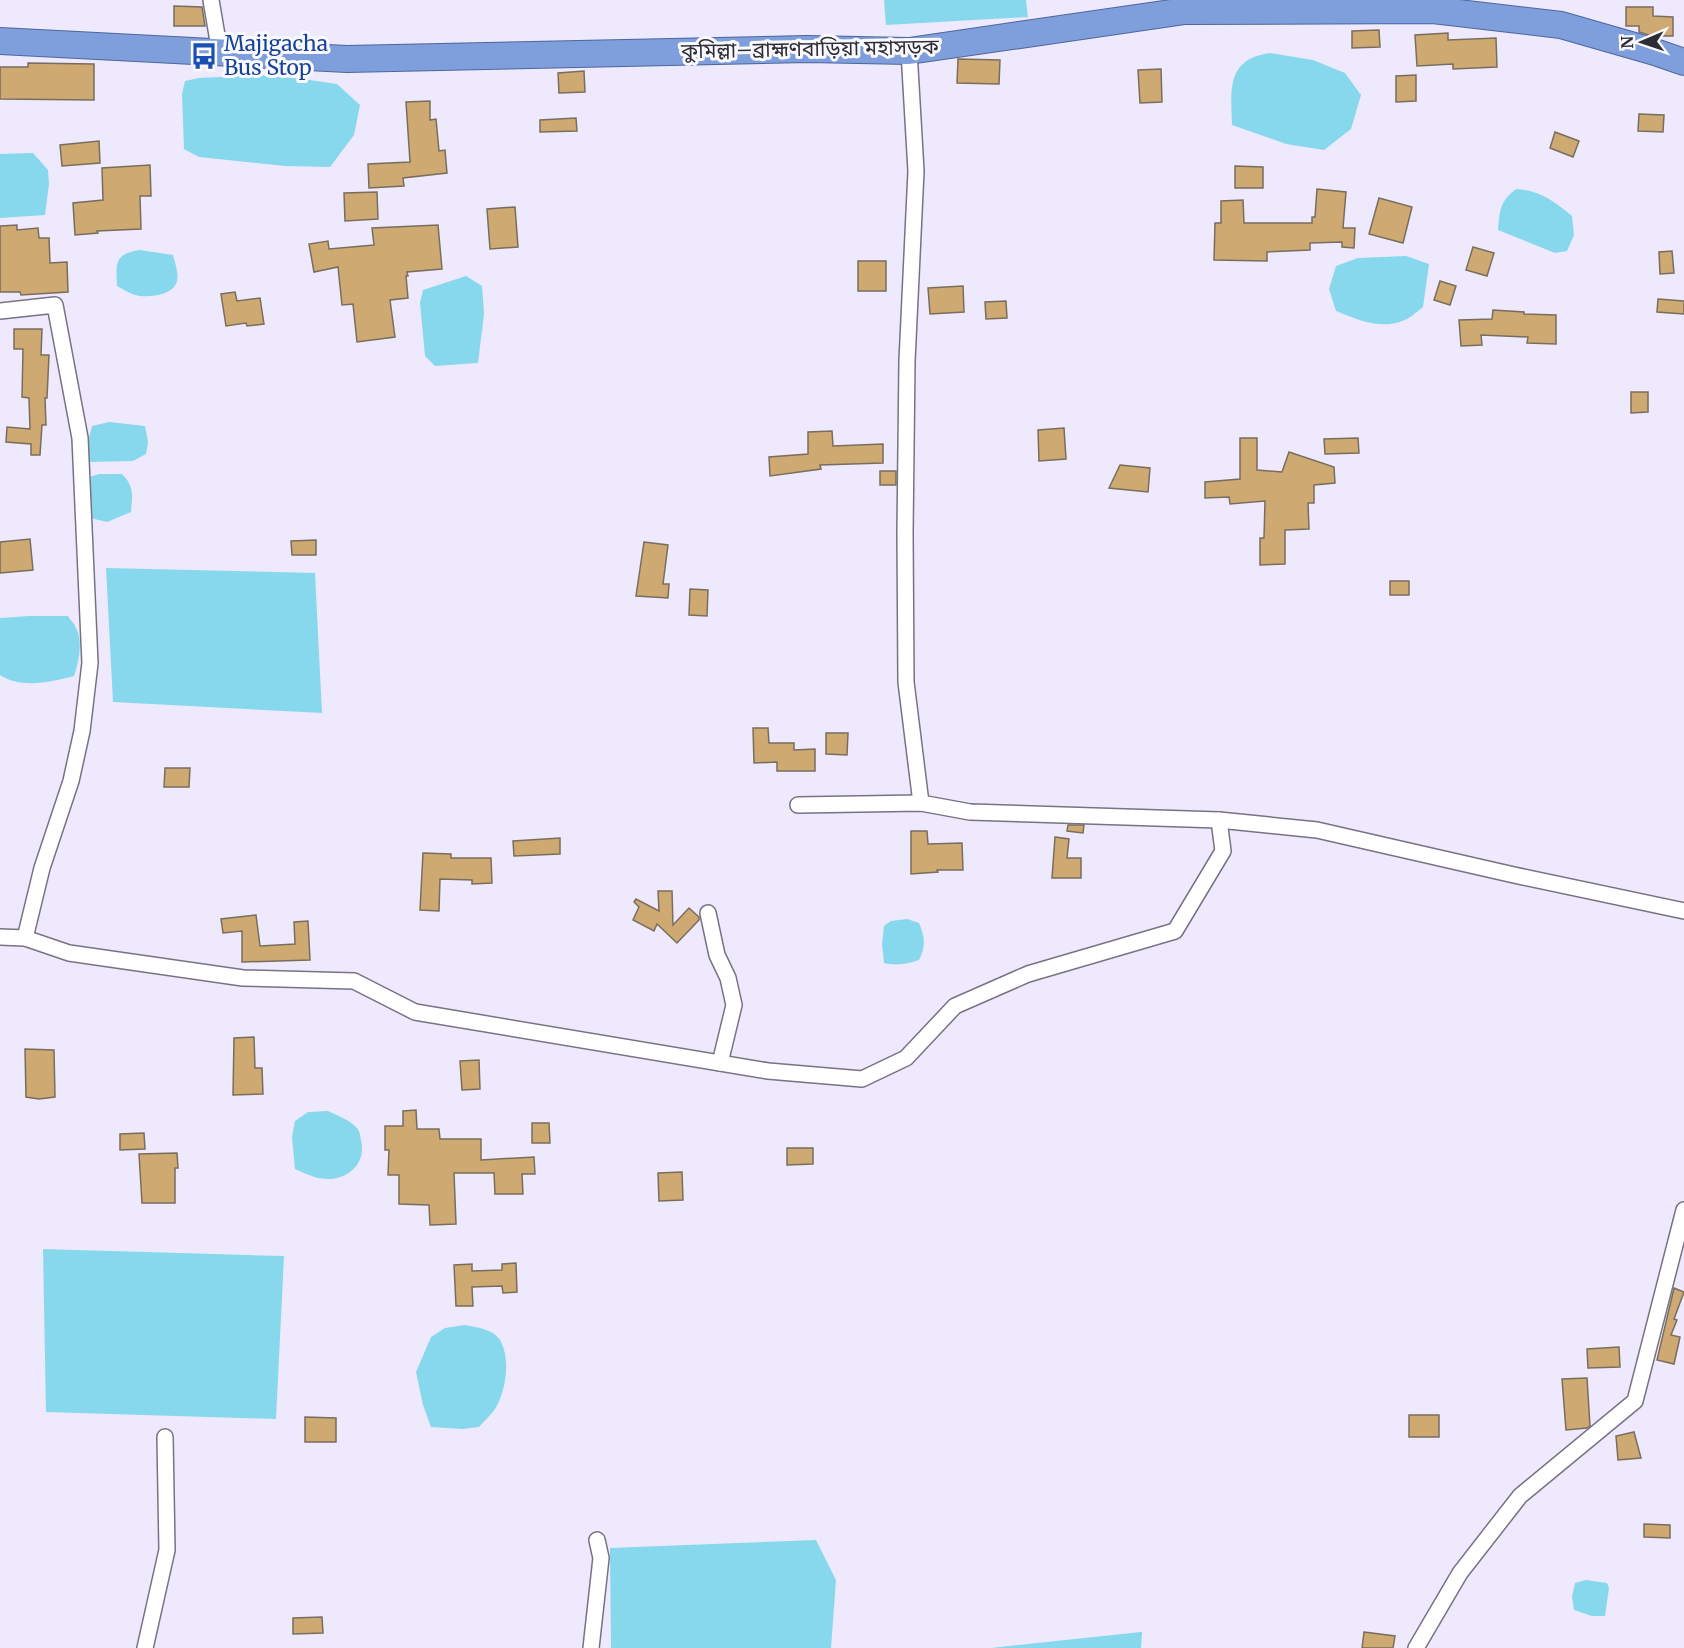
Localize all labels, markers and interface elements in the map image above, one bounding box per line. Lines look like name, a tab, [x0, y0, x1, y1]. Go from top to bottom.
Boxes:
north arrow	[1612, 12, 1672, 72]
place label: Majigacha Bus Stop	[224, 30, 328, 81]
street label: কুমিল্লা–ব্রাহ্মণবাড়িয়া মহাসড়ক	[680, 33, 940, 64]
text: N	[1617, 35, 1637, 49]
bus stop icon: Majigacha Bus Stop	[189, 41, 219, 71]

